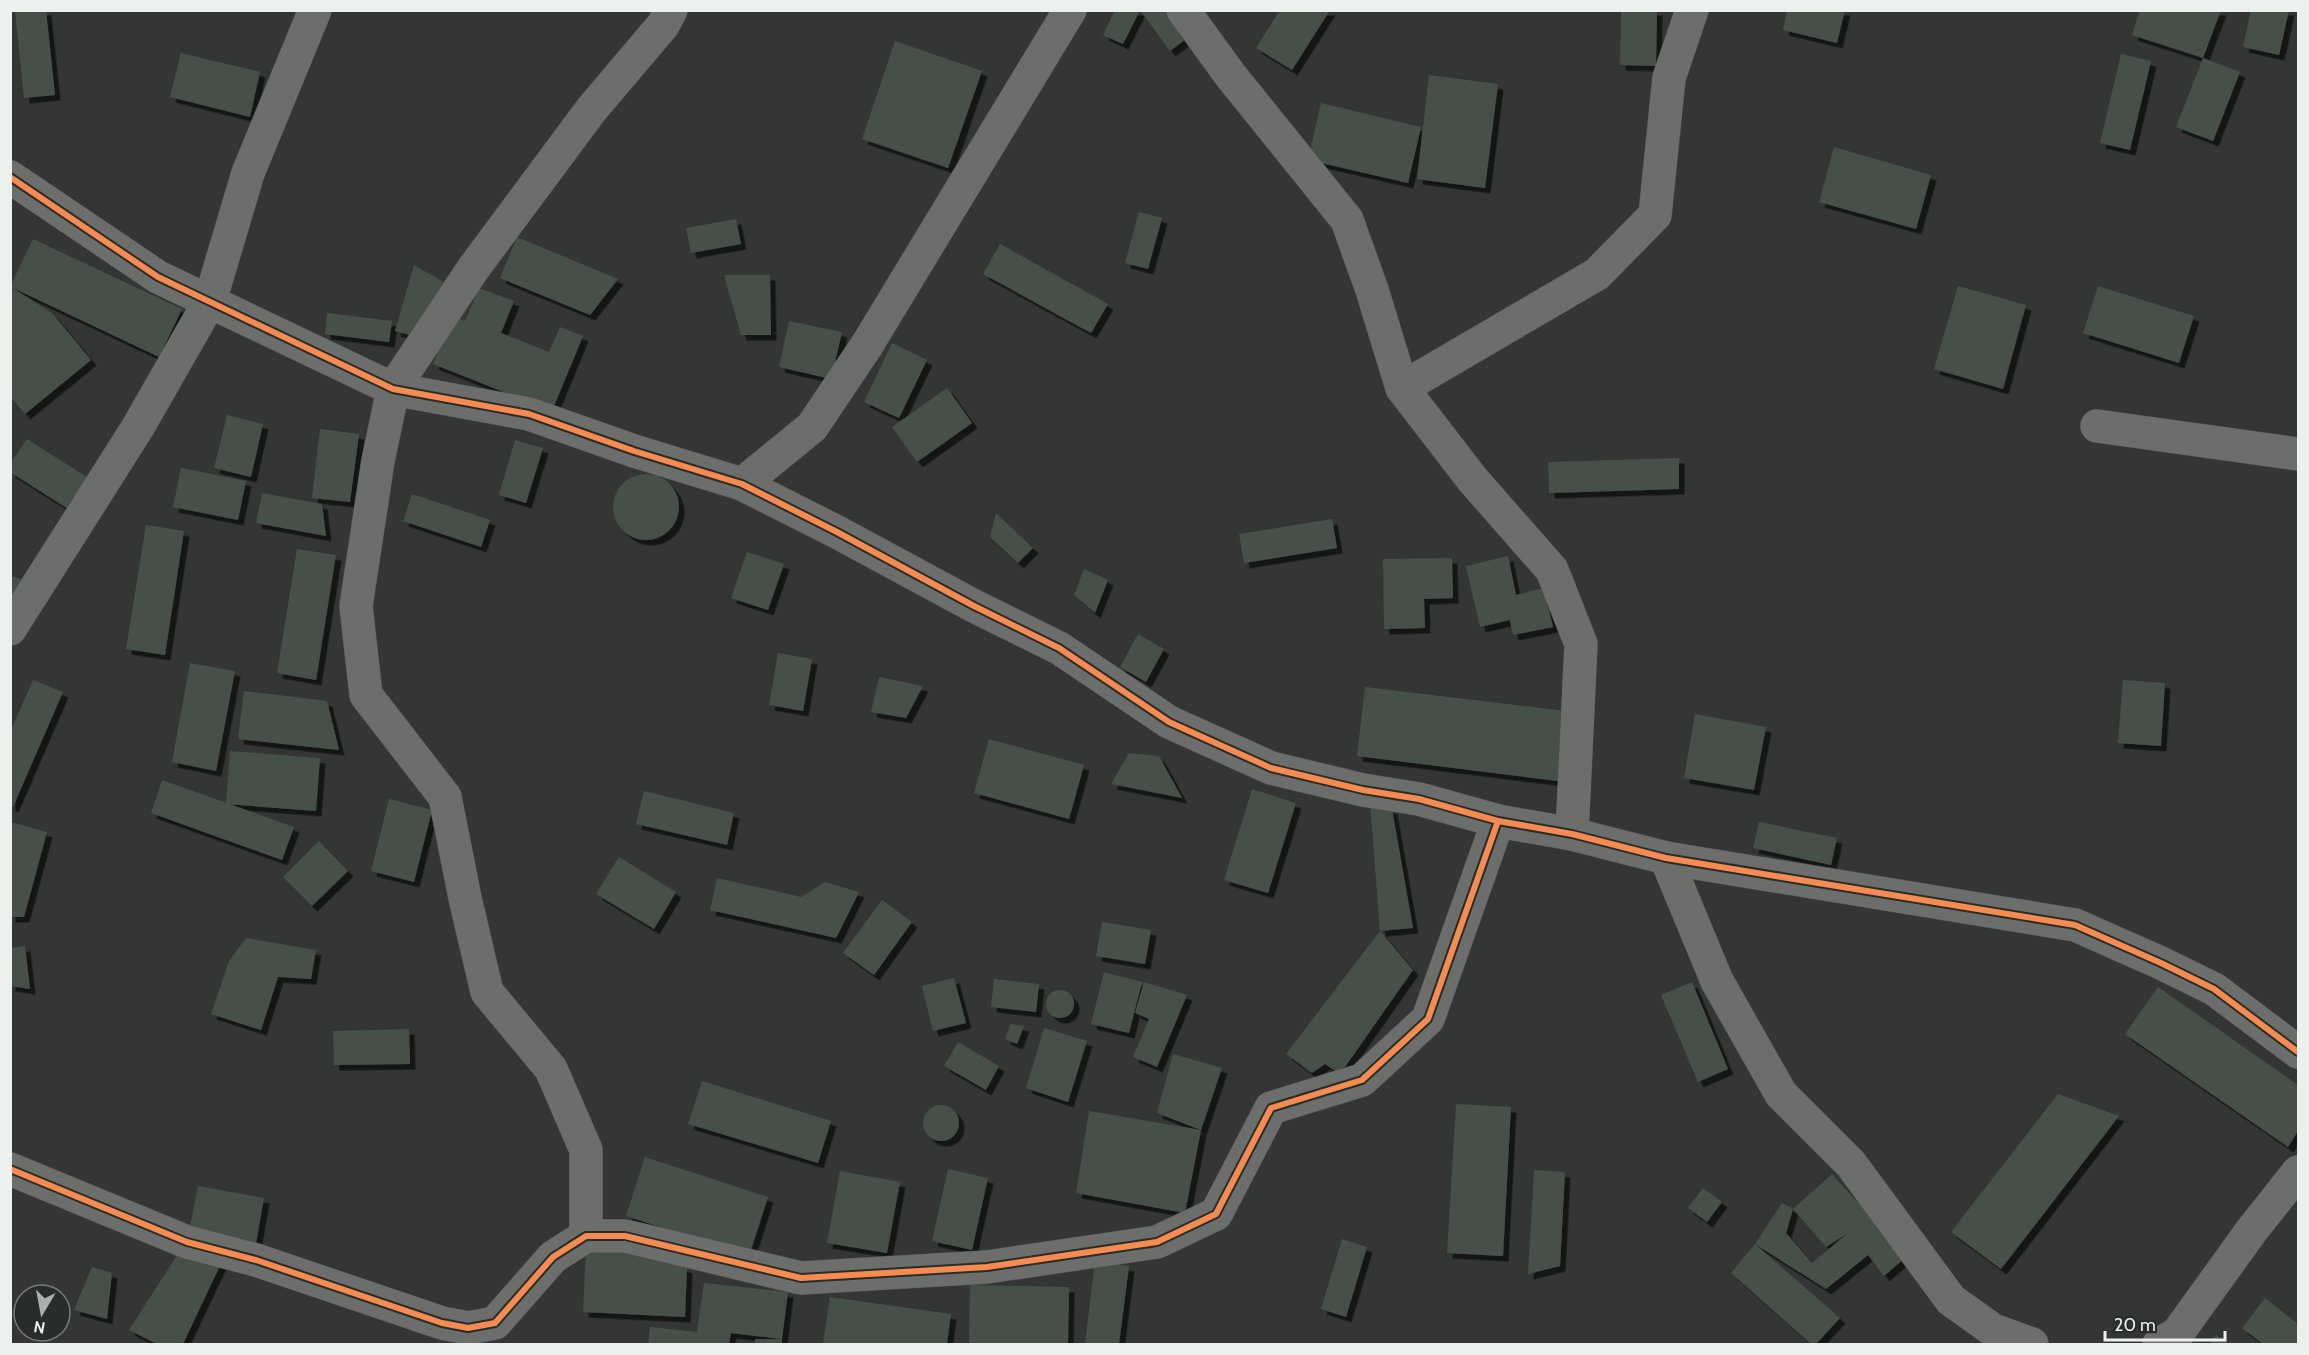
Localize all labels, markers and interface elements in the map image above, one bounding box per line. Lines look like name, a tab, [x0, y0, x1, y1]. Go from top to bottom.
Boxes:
north arrow	[12, 1283, 72, 1343]
scale bar	[2105, 1304, 2225, 1342]
text: 20 m	[2114, 1314, 2156, 1336]
text: N	[32, 1317, 47, 1338]

